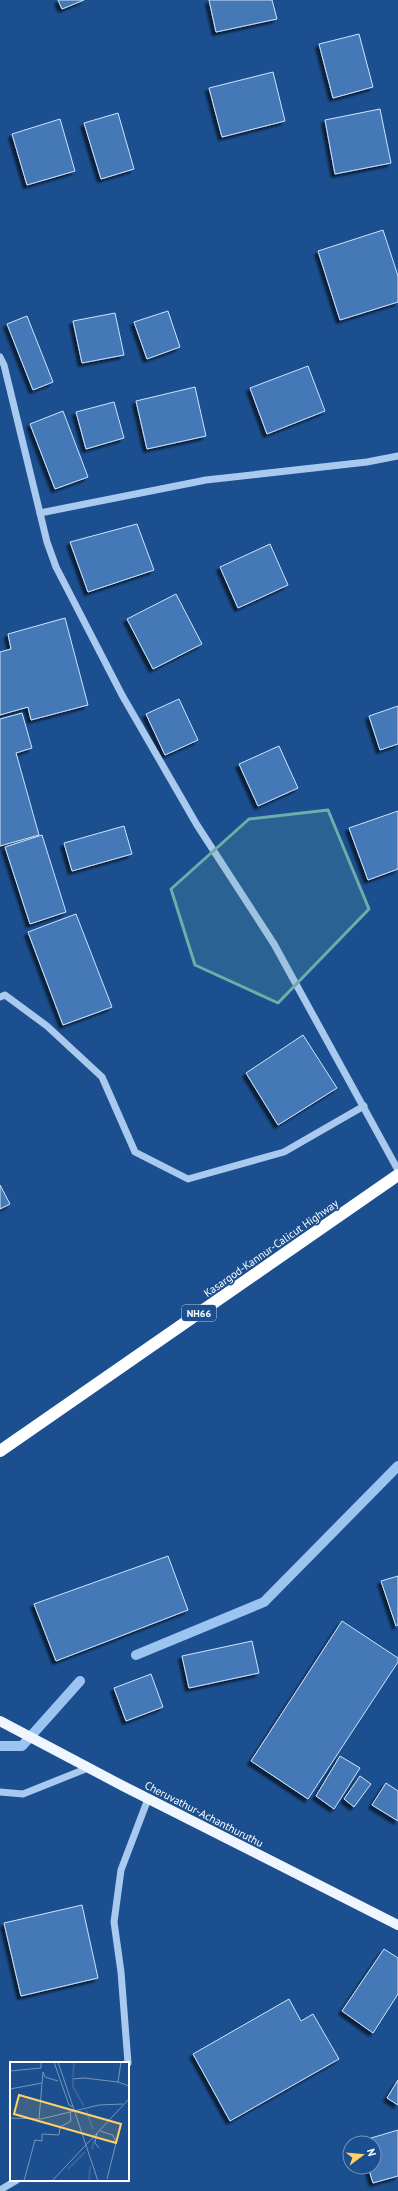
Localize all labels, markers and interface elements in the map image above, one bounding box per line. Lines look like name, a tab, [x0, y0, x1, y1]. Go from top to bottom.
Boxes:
street label: Kasargod-Kannur-Calicut Highway	[201, 1196, 342, 1300]
road number: NH66	[182, 1305, 216, 1321]
street label: Cheruvathur-Achanthuruthu	[142, 1778, 266, 1850]
inset map	[10, 2062, 129, 2181]
north arrow	[342, 2135, 382, 2175]
text: N	[364, 2147, 379, 2158]

